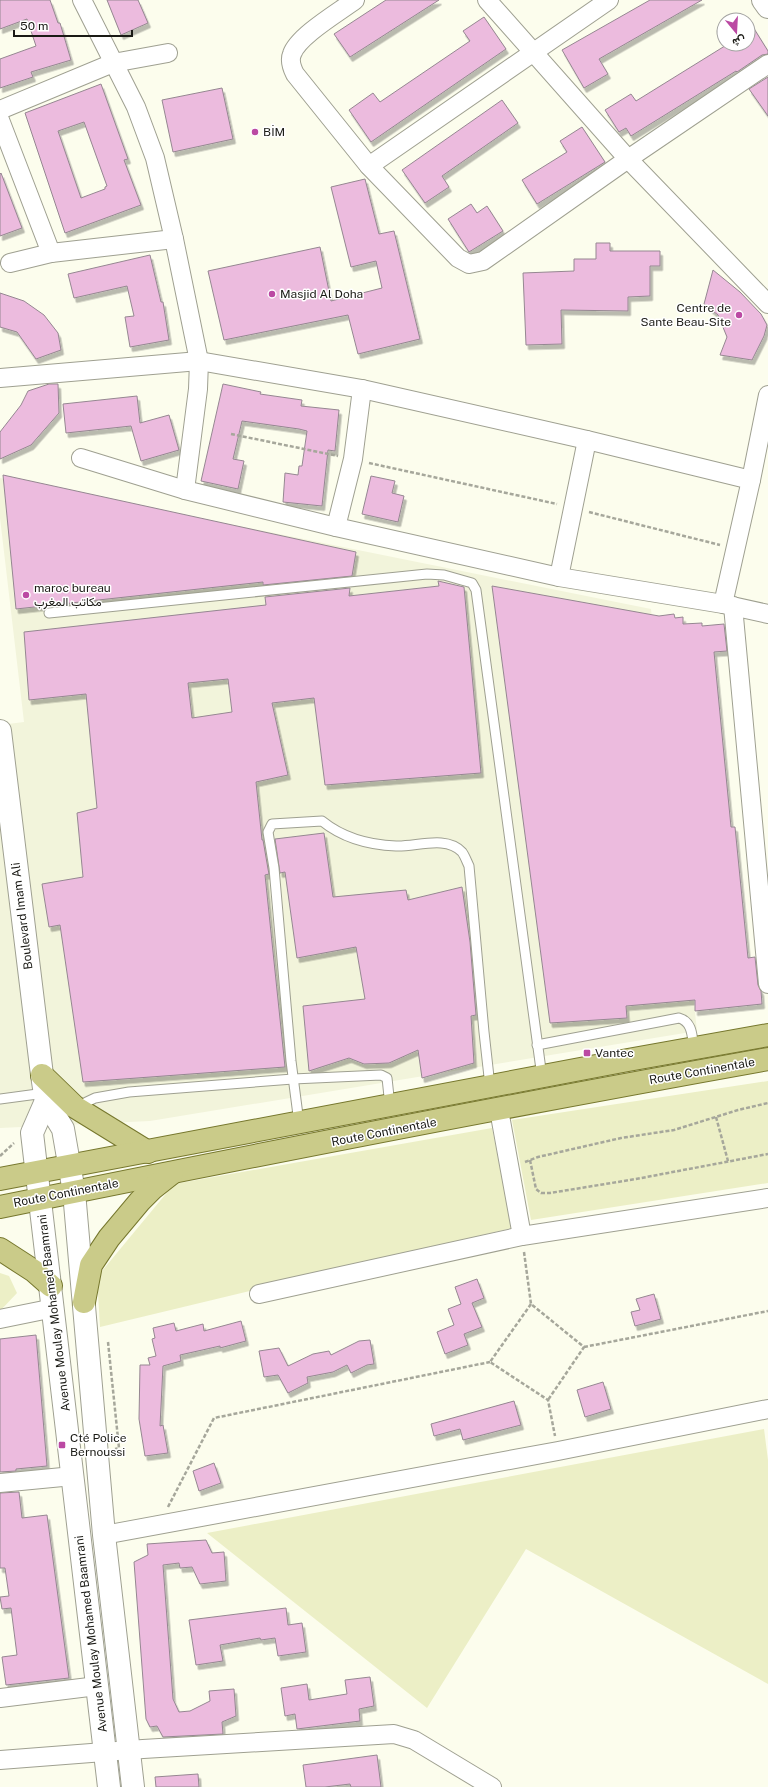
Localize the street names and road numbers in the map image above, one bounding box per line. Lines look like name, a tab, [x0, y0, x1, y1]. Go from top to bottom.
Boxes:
street label: Boulevard Imam Ali	[8, 862, 36, 970]
street label: Route Continentale	[648, 1055, 756, 1087]
street label: Route Continentale	[330, 1115, 438, 1149]
street label: Route Continentale	[12, 1176, 120, 1210]
street label: Avenue Moulay Mohamed Baamrani	[35, 1214, 73, 1412]
street label: Avenue Moulay Mohamed Baamrani	[72, 1535, 110, 1733]

